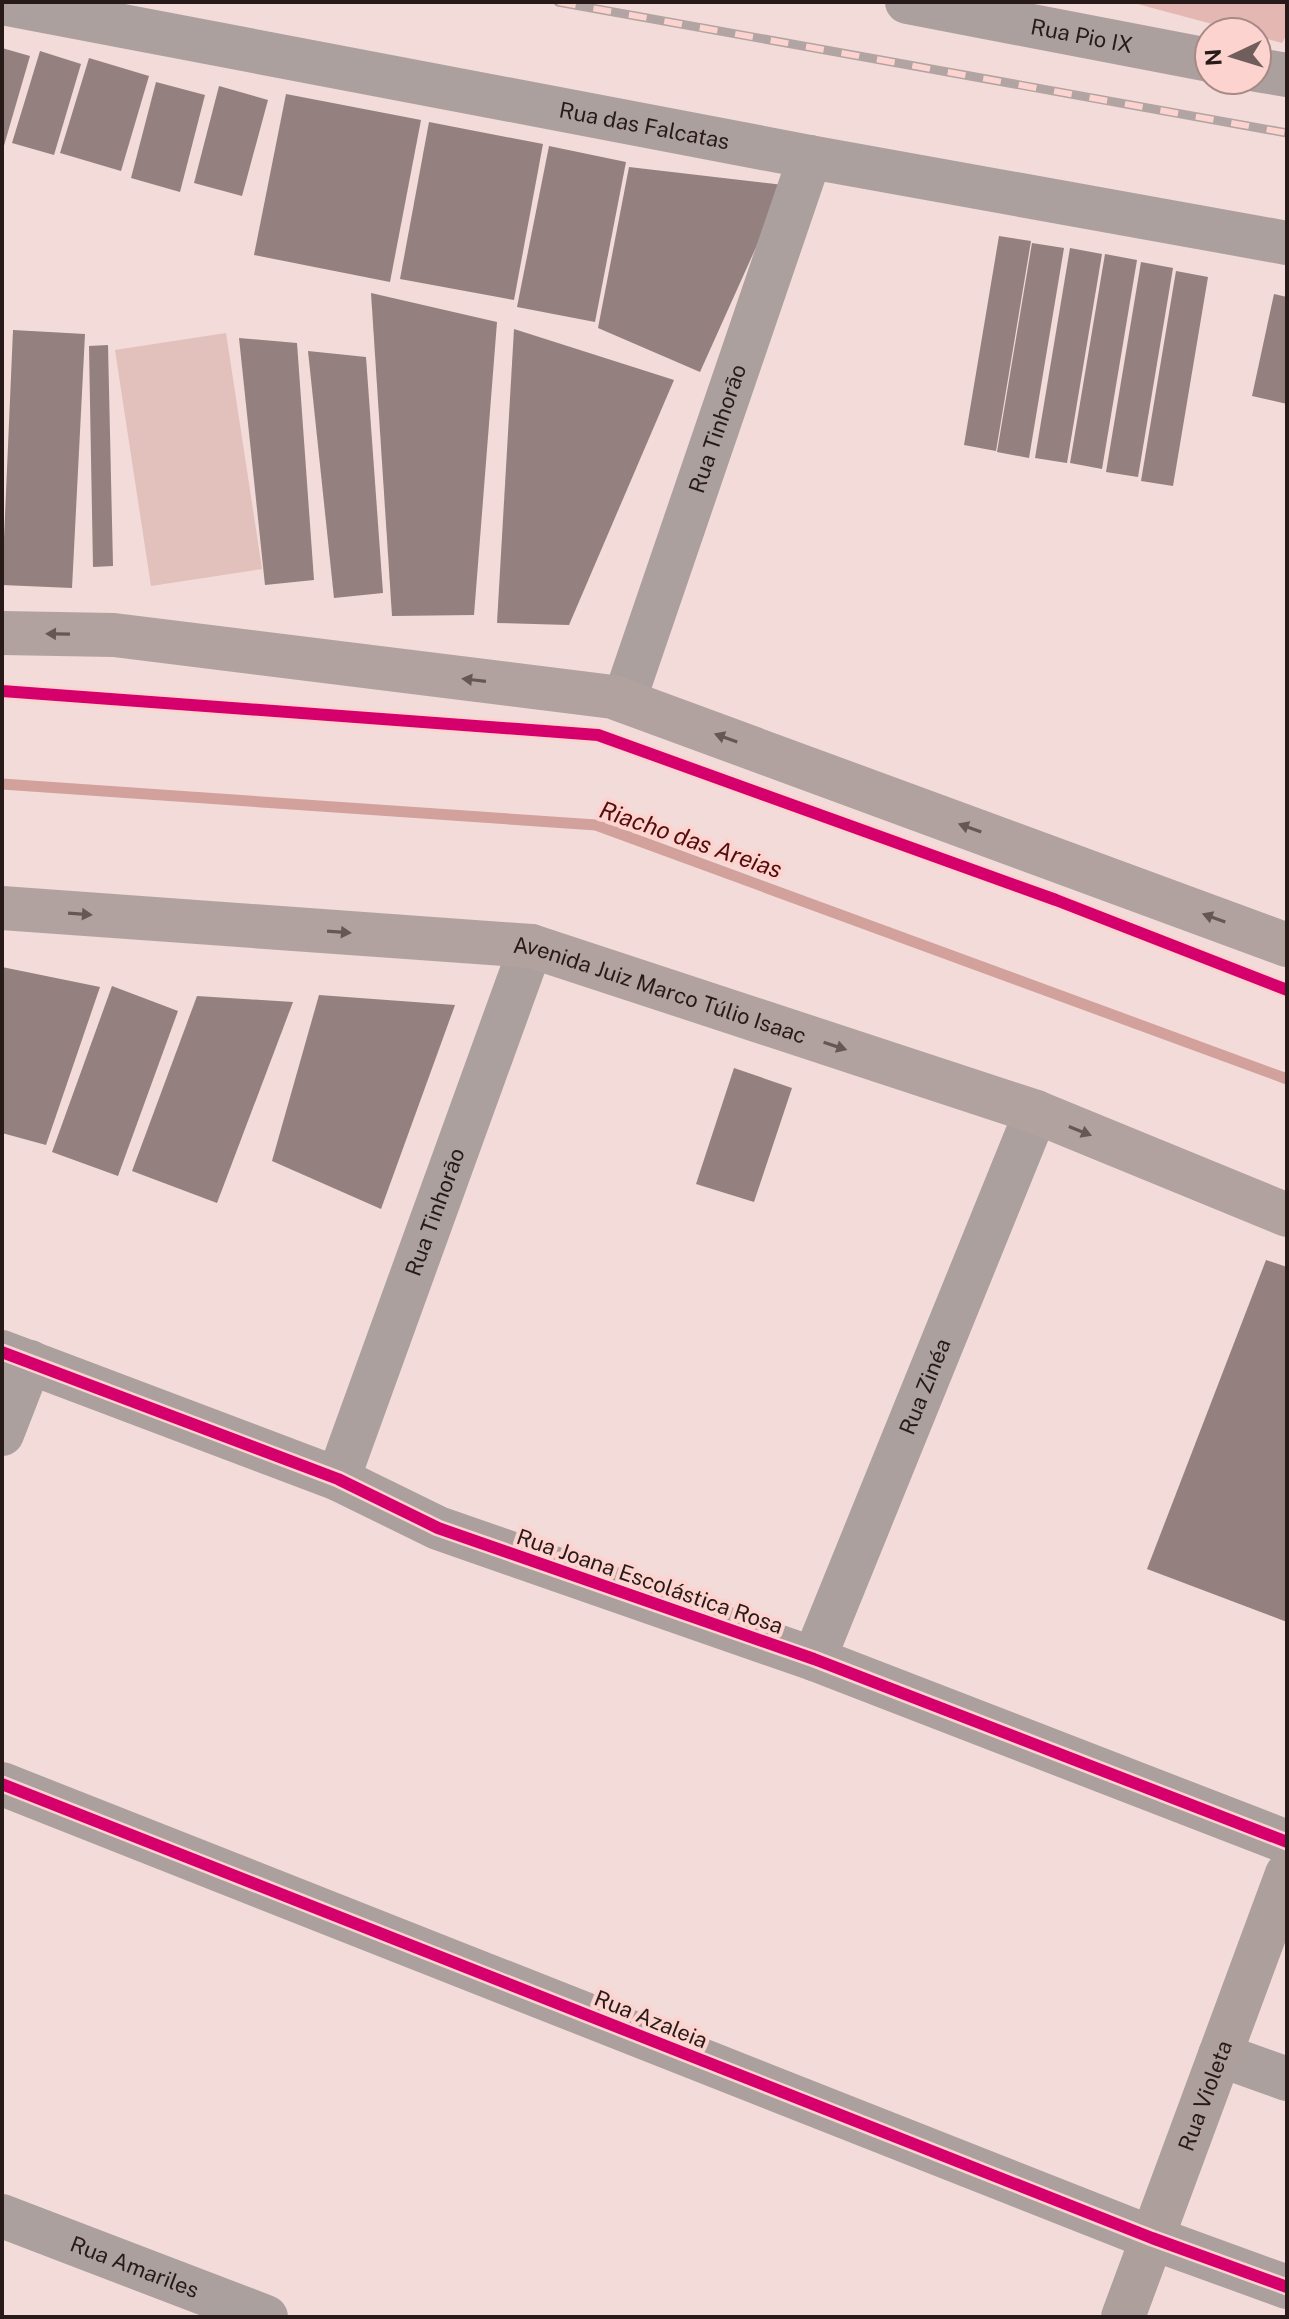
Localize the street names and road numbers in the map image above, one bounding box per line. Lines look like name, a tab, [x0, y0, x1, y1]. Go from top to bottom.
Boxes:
street label: Rua Pio IX	[1029, 13, 1135, 58]
street label: Rua das Falcatas	[557, 97, 732, 154]
street label: Rua Tinhorão	[683, 361, 751, 496]
street label: Avenida Juiz Marco Túlio Isaac	[512, 932, 810, 1049]
street label: Rua Tinhorão	[400, 1144, 470, 1280]
street label: Rua Zinéa	[893, 1335, 956, 1438]
street label: Rua Joana Escolástica Rosa	[513, 1523, 787, 1639]
street label: Rua Azaleia	[591, 1985, 711, 2053]
street label: Rua Violeta	[1173, 2037, 1237, 2155]
street label: Rua Amariles	[67, 2230, 203, 2303]

